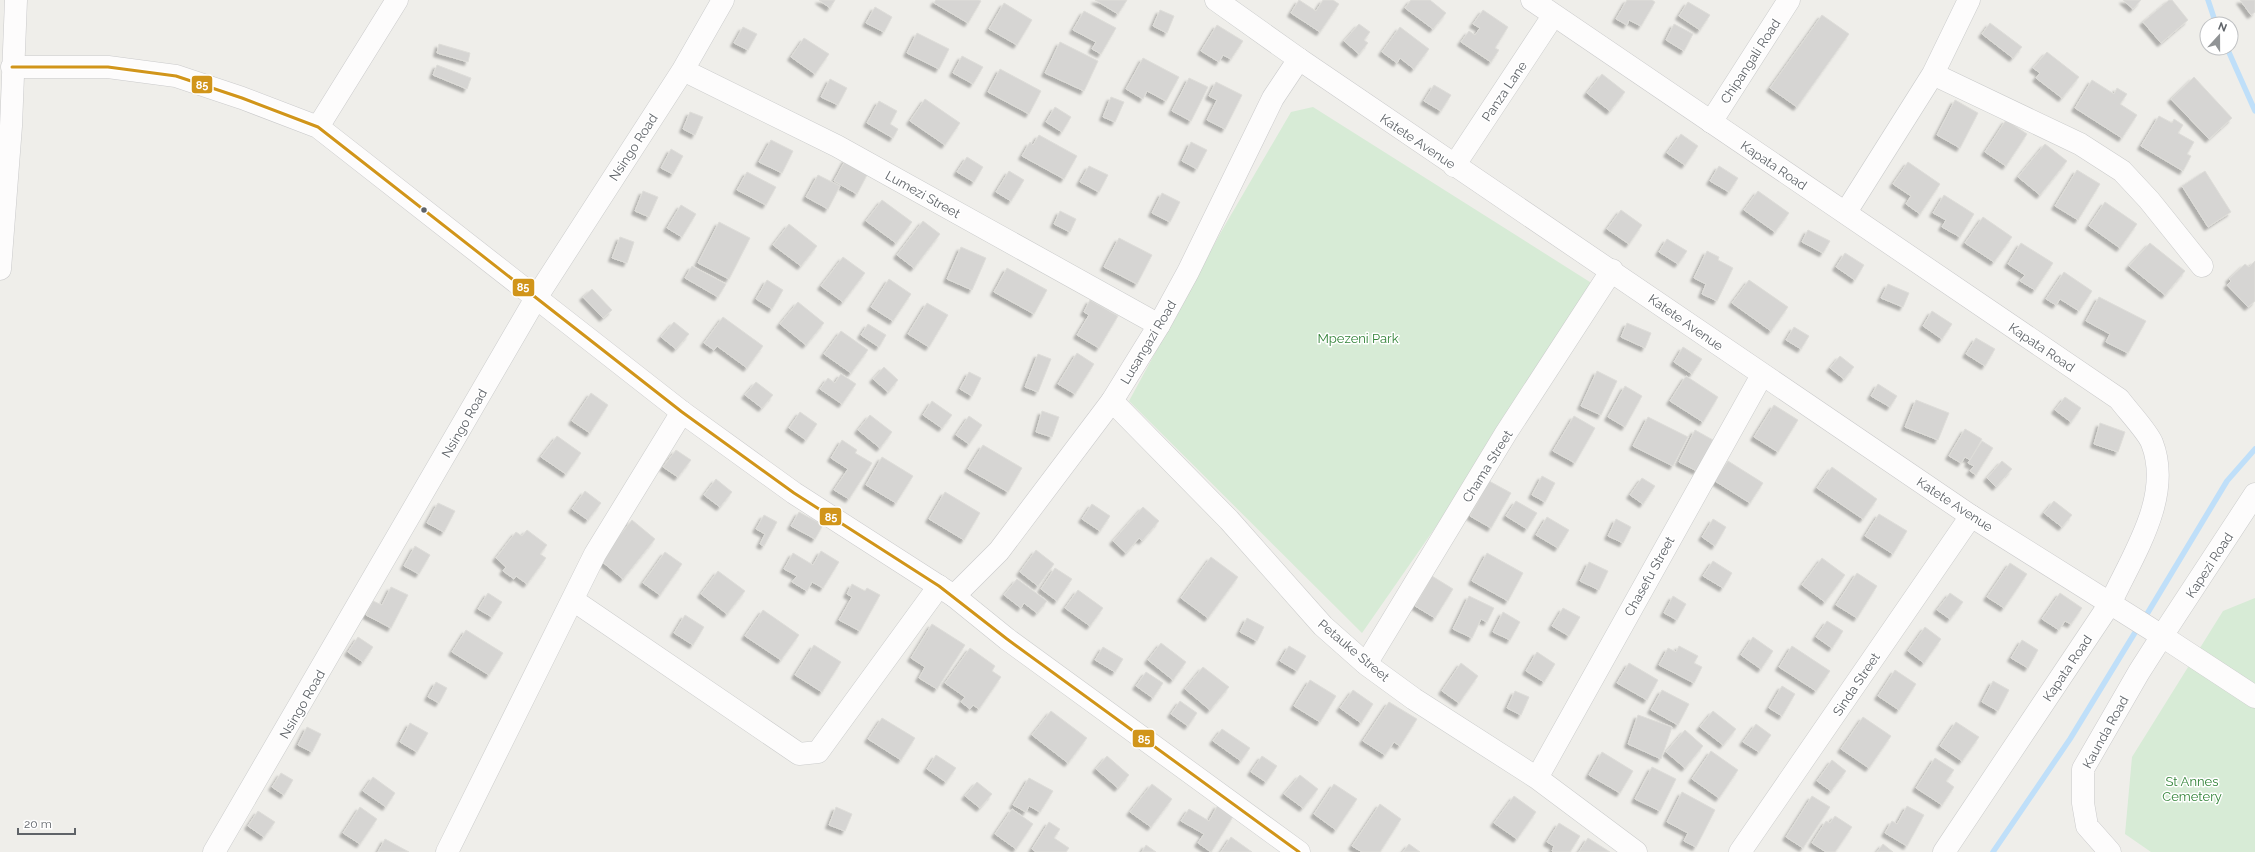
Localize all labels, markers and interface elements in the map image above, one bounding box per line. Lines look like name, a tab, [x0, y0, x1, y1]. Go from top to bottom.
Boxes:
street label: Chipangali Road	[1717, 16, 1783, 106]
north arrow	[2199, 16, 2239, 56]
text: N	[2216, 20, 2229, 35]
street label: Panza Lane	[1479, 58, 1530, 124]
line badge: 85	[191, 75, 213, 94]
text: 85	[196, 79, 208, 92]
street label: Nsingo Road	[606, 111, 661, 184]
street label: Katete Avenue	[1377, 111, 1459, 172]
street label: Kapata Road	[1738, 138, 1810, 193]
street label: Lumezi Street	[883, 168, 963, 222]
unlabelled marker	[419, 205, 429, 215]
line badge: 85	[512, 278, 535, 297]
text: 85	[517, 281, 529, 294]
street label: Katete Avenue	[1646, 291, 1726, 354]
street label: Lusangazi Road	[1118, 298, 1179, 387]
street label: Kapata Road	[2006, 320, 2078, 375]
park label: Mpezeni Park	[1317, 331, 1399, 346]
street label: Nsingo Road	[439, 386, 490, 460]
street label: Chama Street	[1459, 427, 1516, 505]
street label: Katete Avenue	[1914, 474, 1996, 535]
line badge: 85	[819, 507, 842, 526]
text: 85	[825, 511, 837, 524]
street label: Kapezi Road	[2183, 530, 2236, 601]
street label: Chasefu Street	[1621, 533, 1678, 619]
street label: Petauke Street	[1315, 616, 1393, 685]
street label: Kapata Road	[2040, 632, 2095, 704]
street label: Sinda Street	[1830, 649, 1883, 719]
street label: Nsingo Road	[277, 667, 328, 741]
street label: Kaunda Road	[2079, 693, 2131, 771]
line badge: 85	[1132, 729, 1155, 748]
text: 85	[1138, 733, 1150, 746]
park label: St Annes Cemetery	[2162, 774, 2222, 804]
scale bar	[18, 810, 75, 836]
text: 20 m	[24, 817, 52, 831]

